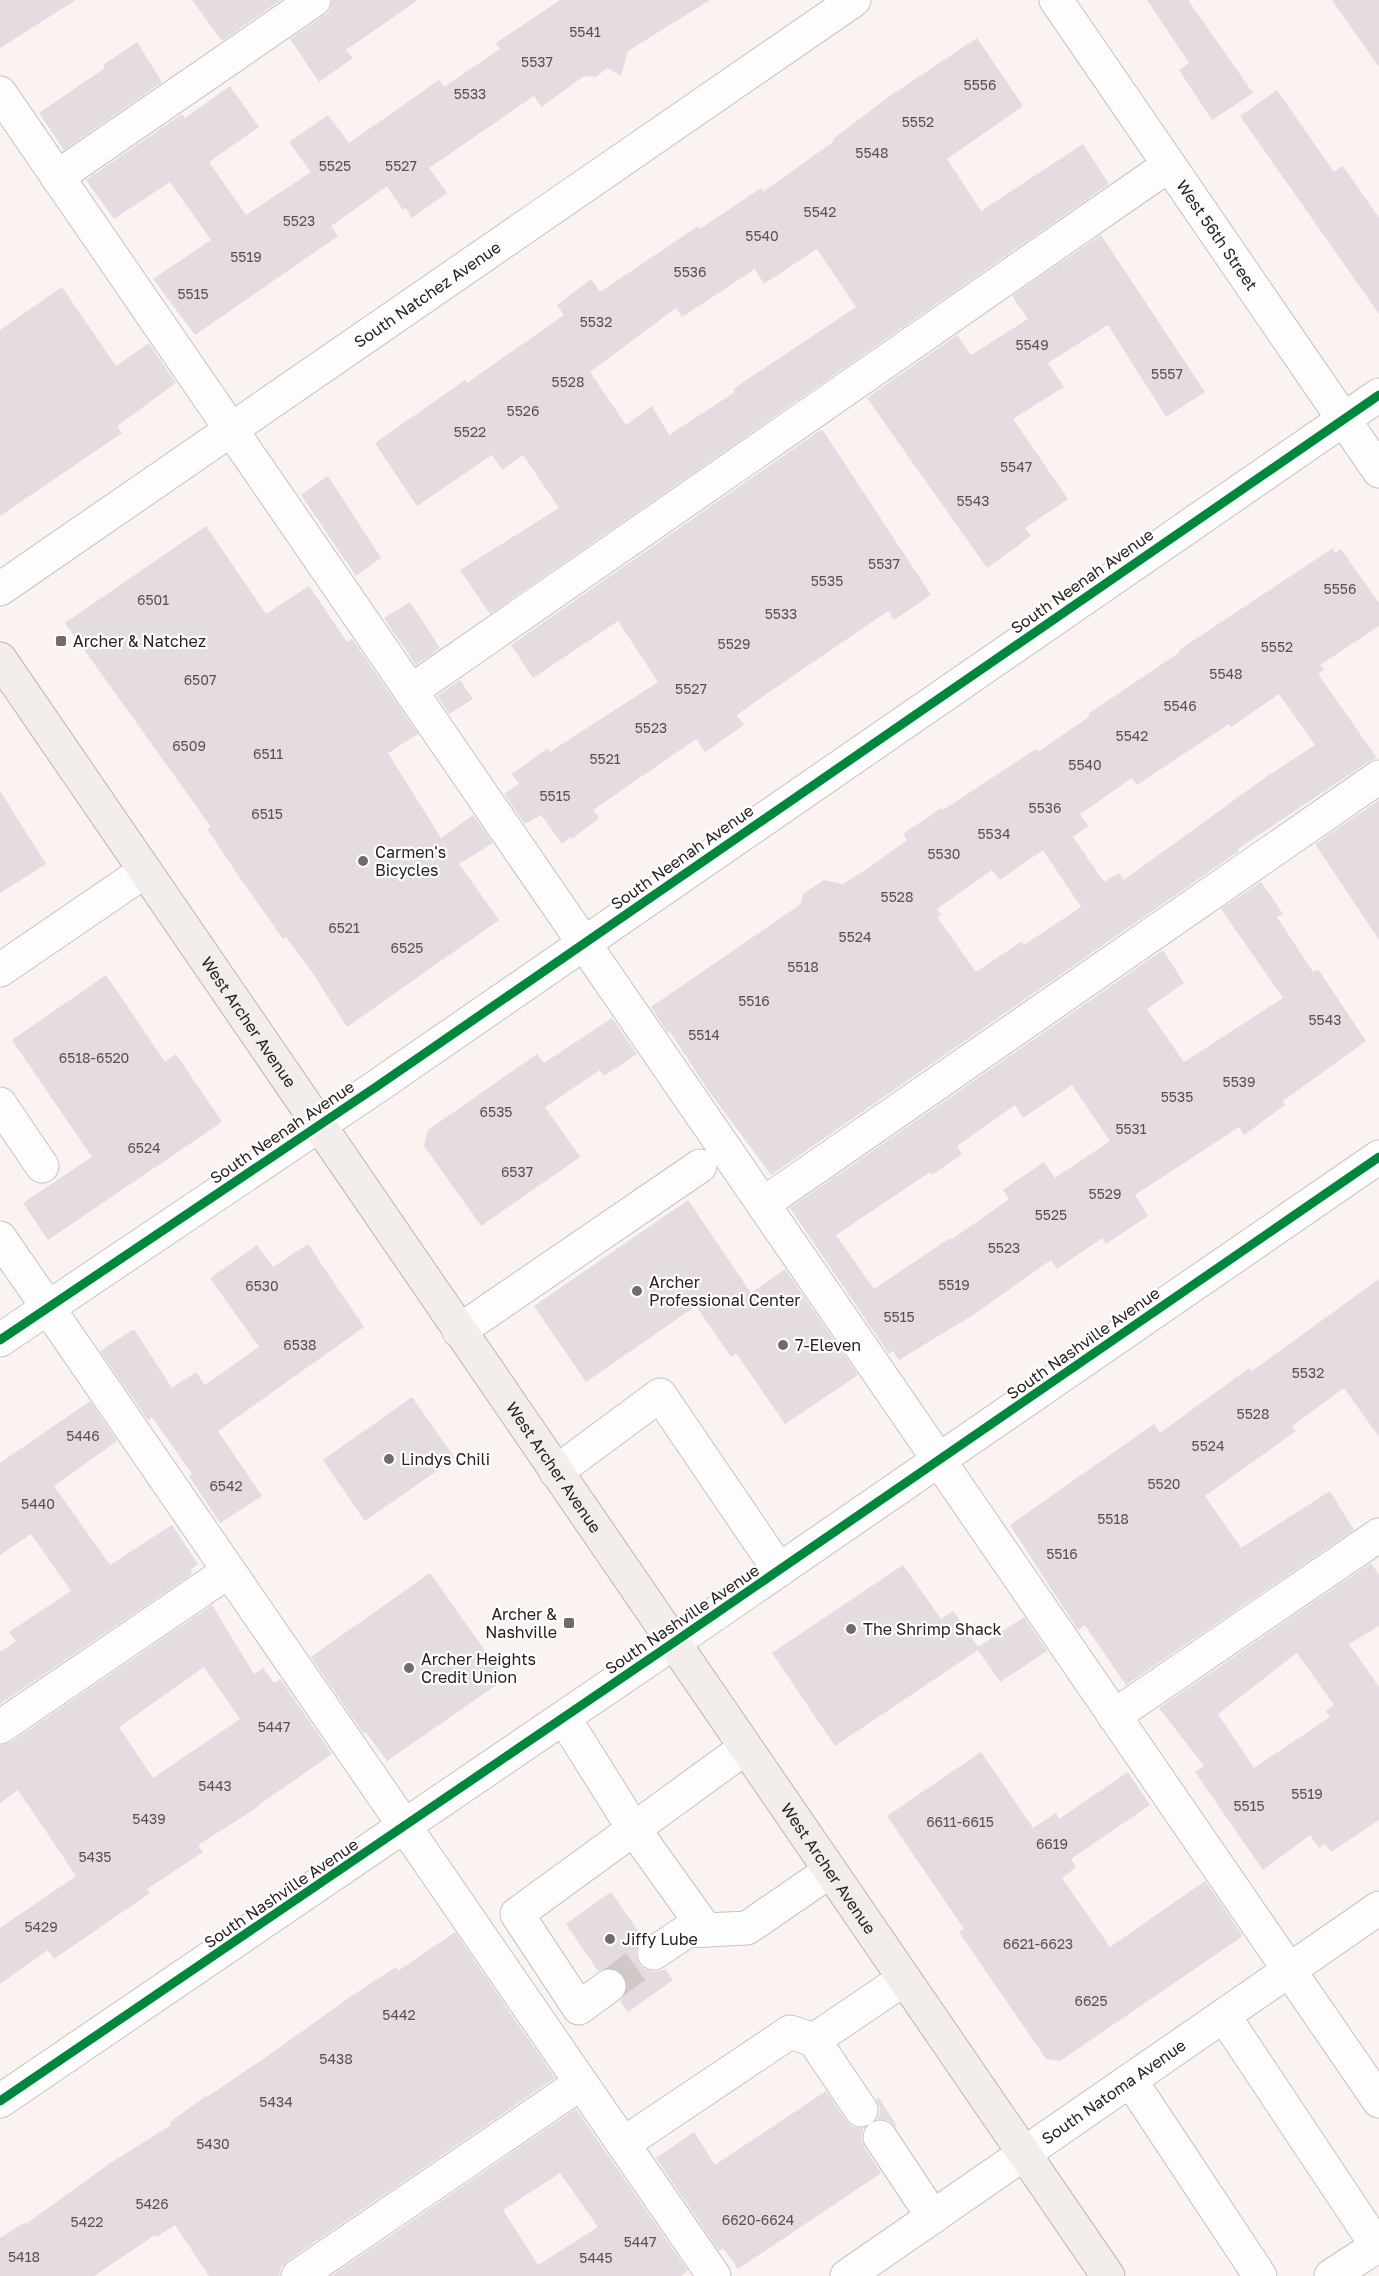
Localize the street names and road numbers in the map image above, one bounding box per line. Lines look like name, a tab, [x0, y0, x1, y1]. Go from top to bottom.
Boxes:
street label: West 56th Street	[1172, 176, 1262, 294]
street label: South Natchez Avenue	[350, 237, 504, 352]
street label: South Neenah Avenue	[1007, 524, 1157, 638]
street label: South Neenah Avenue	[607, 800, 757, 914]
street label: West Archer Avenue	[197, 953, 301, 1091]
street label: South Neenah Avenue	[206, 1076, 358, 1188]
street label: South Nashville Avenue	[1003, 1283, 1163, 1403]
street label: West Archer Avenue	[502, 1398, 606, 1537]
street label: South Nashville Avenue	[601, 1560, 763, 1678]
street label: West Archer Avenue	[777, 1799, 881, 1938]
street label: South Nashville Avenue	[200, 1834, 362, 1952]
street label: South Natoma Avenue	[1038, 2035, 1189, 2148]

